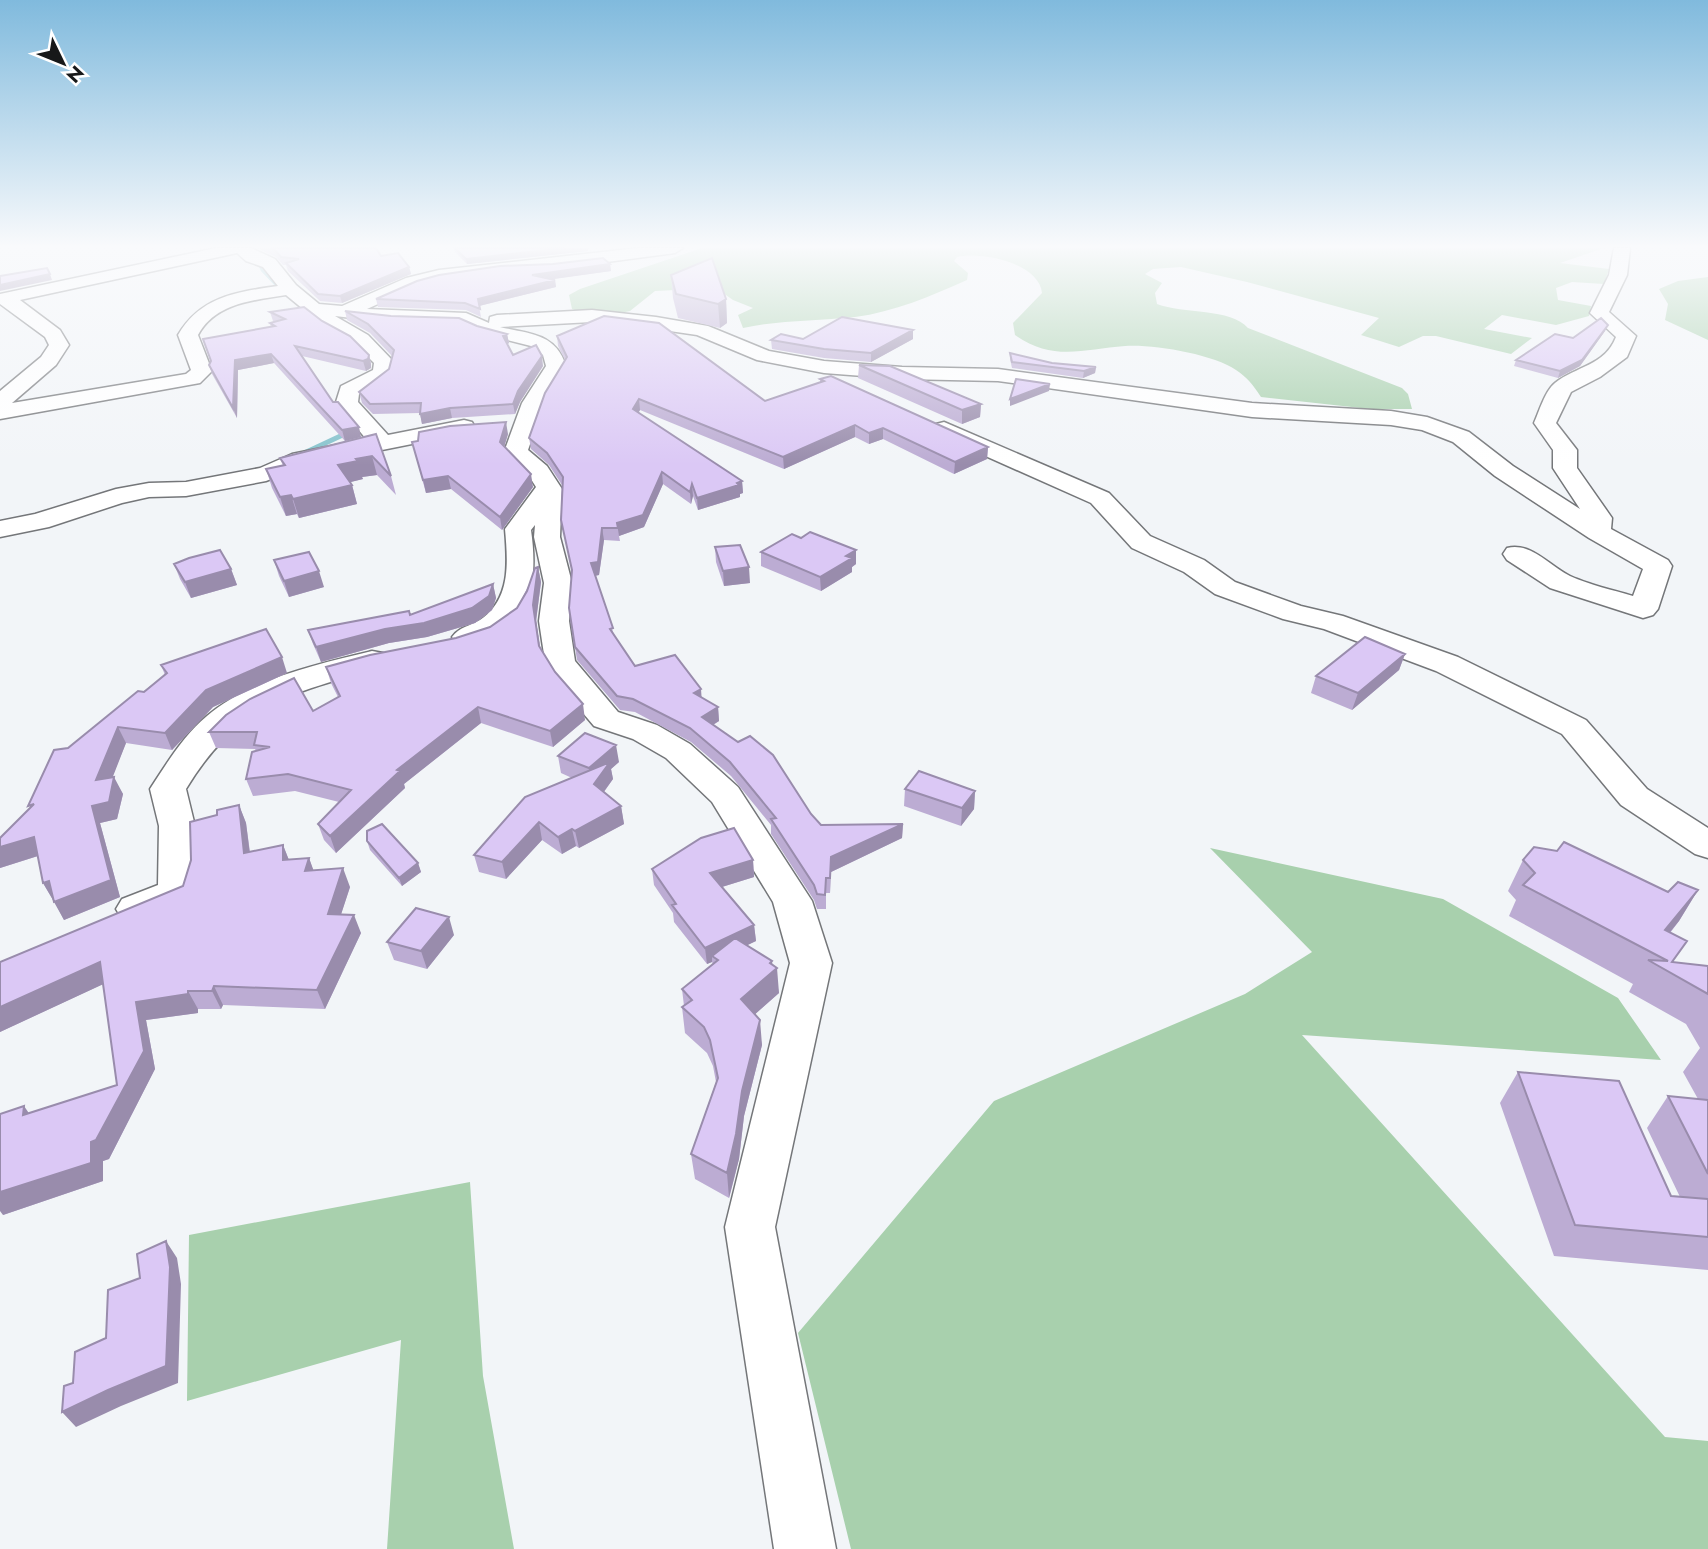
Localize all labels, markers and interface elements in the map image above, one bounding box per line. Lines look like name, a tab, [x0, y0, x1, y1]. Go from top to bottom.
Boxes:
north arrow	[28, 28, 98, 98]
text: N	[60, 60, 90, 89]

